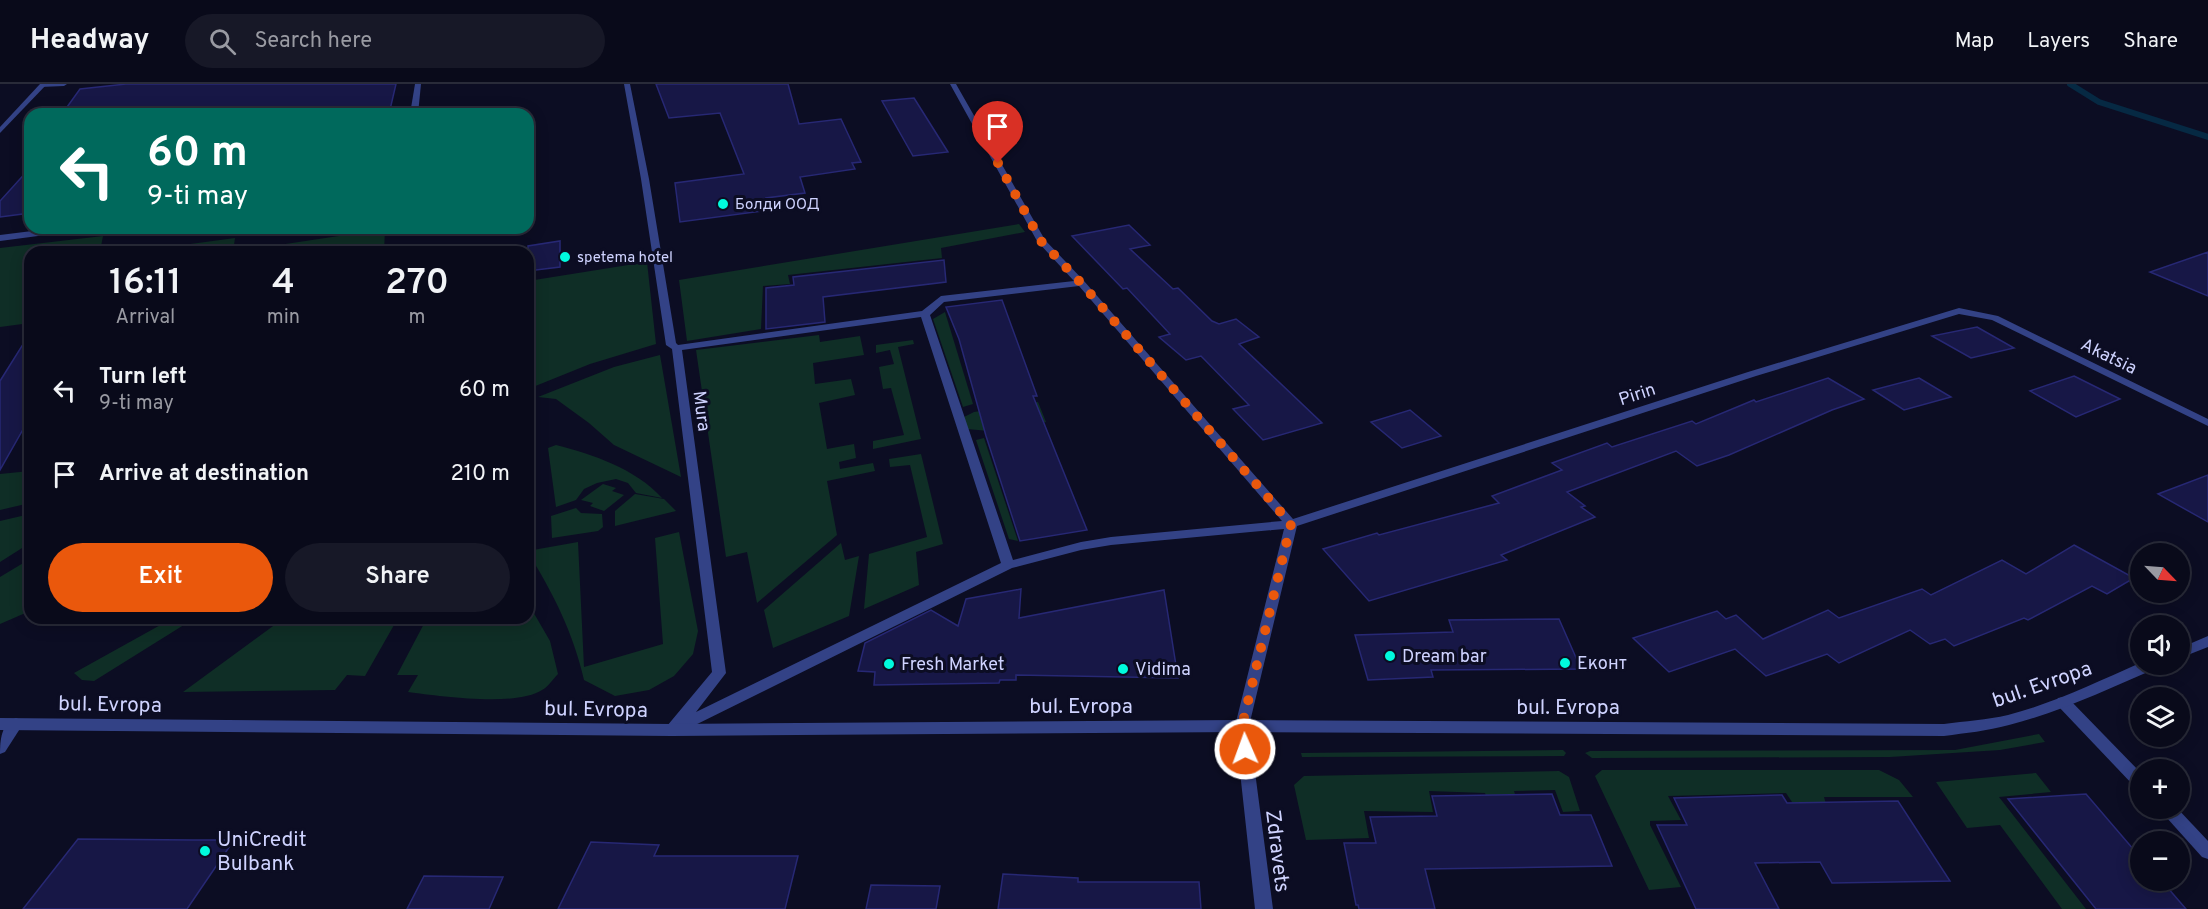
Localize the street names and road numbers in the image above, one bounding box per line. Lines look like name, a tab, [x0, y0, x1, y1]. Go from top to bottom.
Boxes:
street label: Akatsia	[2076, 334, 2140, 381]
street label: Pirin	[1616, 379, 1659, 412]
street label: Mura	[687, 390, 714, 433]
street label: bul. Evropa	[1989, 656, 2096, 715]
street label: bul. Evropa	[58, 691, 162, 720]
street label: bul. Evropa	[1029, 694, 1133, 721]
street label: bul. Evropa	[1516, 695, 1620, 722]
street label: bul. Evropa	[544, 696, 648, 725]
street label: Zdravets	[1258, 808, 1295, 894]

